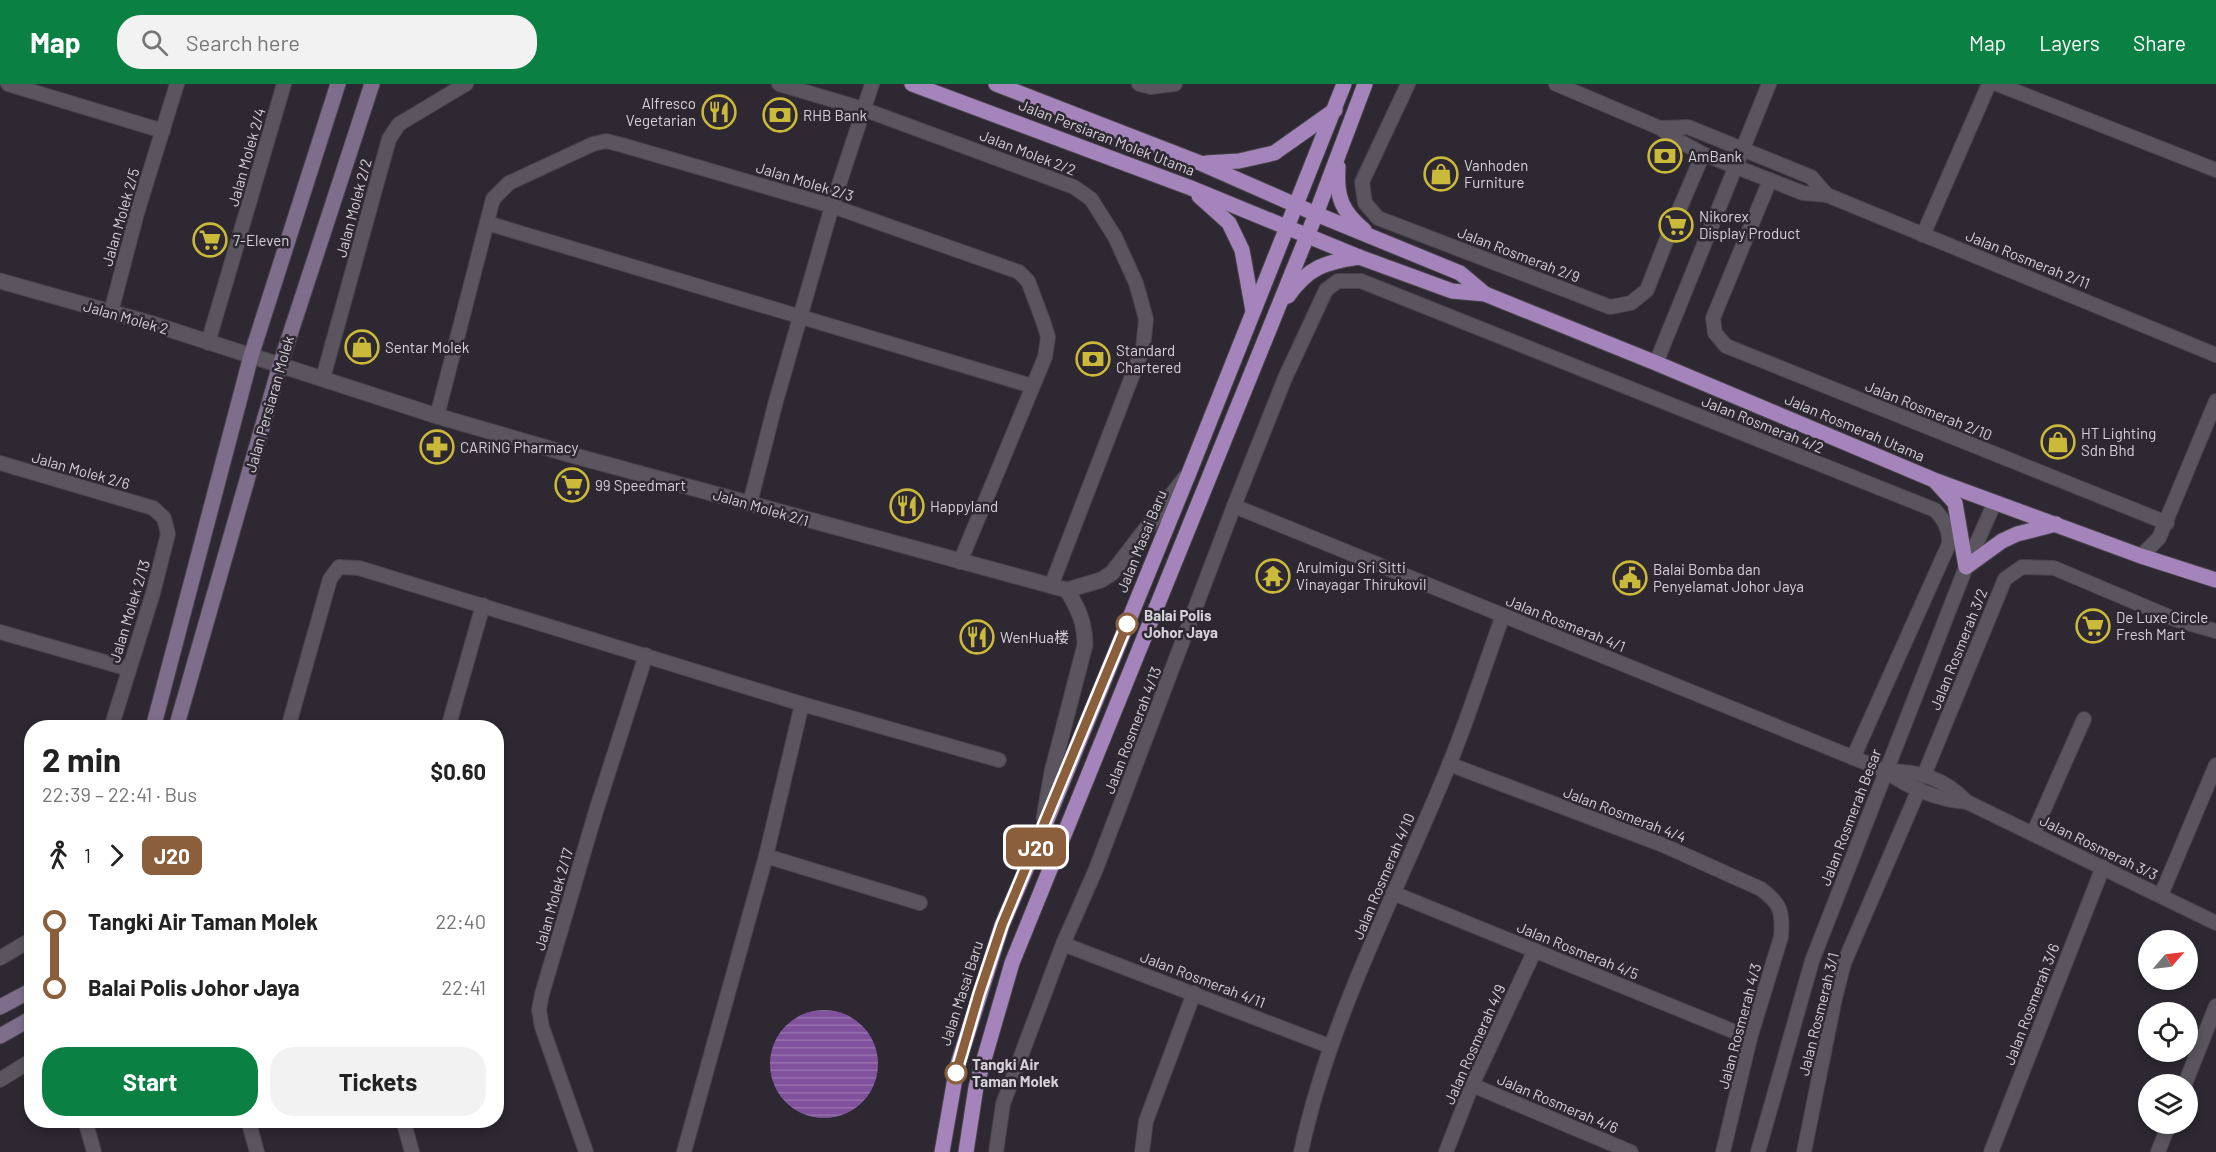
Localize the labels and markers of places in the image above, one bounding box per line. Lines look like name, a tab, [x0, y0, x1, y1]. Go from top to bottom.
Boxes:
place label: Alfresco Vegetarian	[626, 94, 696, 129]
restaurant icon: Alfresco Vegetarian	[701, 94, 737, 130]
bank icon: RHB Bank	[762, 97, 798, 133]
place label: RHB Bank	[803, 106, 867, 124]
bank icon: AmBank	[1647, 138, 1683, 174]
place label: AmBank	[1688, 147, 1743, 165]
shop icon: Vanhoden Furniture	[1423, 156, 1459, 192]
place label: Vanhoden Furniture	[1464, 156, 1528, 191]
supermarket icon: Nikorex Display Product	[1658, 207, 1694, 243]
place label: Nikorex Display Product	[1699, 207, 1800, 242]
supermarket icon: 7-Eleven	[192, 222, 228, 258]
place label: 7-Eleven	[233, 231, 289, 249]
shop icon: Sentar Molek	[344, 329, 380, 365]
place label: Sentar Molek	[385, 338, 470, 356]
bank icon: Standard Chartered	[1075, 341, 1111, 377]
place label: Standard Chartered	[1116, 341, 1181, 376]
shop icon: HT Lighting Sdn Bhd	[2040, 424, 2076, 460]
place label: HT Lighting Sdn Bhd	[2081, 424, 2156, 459]
pharmacy icon: CARiNG Pharmacy	[419, 429, 455, 465]
place label: CARiNG Pharmacy	[460, 438, 578, 456]
supermarket icon: 99 Speedmart	[554, 467, 590, 503]
place label: 99 Speedmart	[595, 476, 686, 494]
restaurant icon: Happyland	[889, 488, 925, 524]
place label: Happyland	[930, 497, 998, 515]
temple icon: Arulmigu Sri Sitti Vinayagar Thirukovil	[1255, 558, 1291, 594]
place label: Arulmigu Sri Sitti Vinayagar Thirukovil	[1296, 558, 1426, 593]
public building icon: Balai Bomba dan Penyelamat Johor Jaya	[1612, 560, 1648, 596]
place label: Balai Bomba dan Penyelamat Johor Jaya	[1653, 560, 1804, 595]
place label: Balai Polis Johor Jaya	[1144, 606, 1218, 641]
supermarket icon: De Luxe Circle Fresh Mart	[2075, 608, 2111, 644]
place label: De Luxe Circle Fresh Mart	[2116, 608, 2208, 643]
marker: Balai Polis Johor Jaya	[1116, 613, 1138, 635]
restaurant icon: WenHua楼	[959, 619, 995, 655]
place label: WenHua楼	[1000, 628, 1069, 646]
place label: Tangki Air Taman Molek	[972, 1055, 1059, 1090]
marker: Tangki Air Taman Molek	[945, 1062, 967, 1084]

